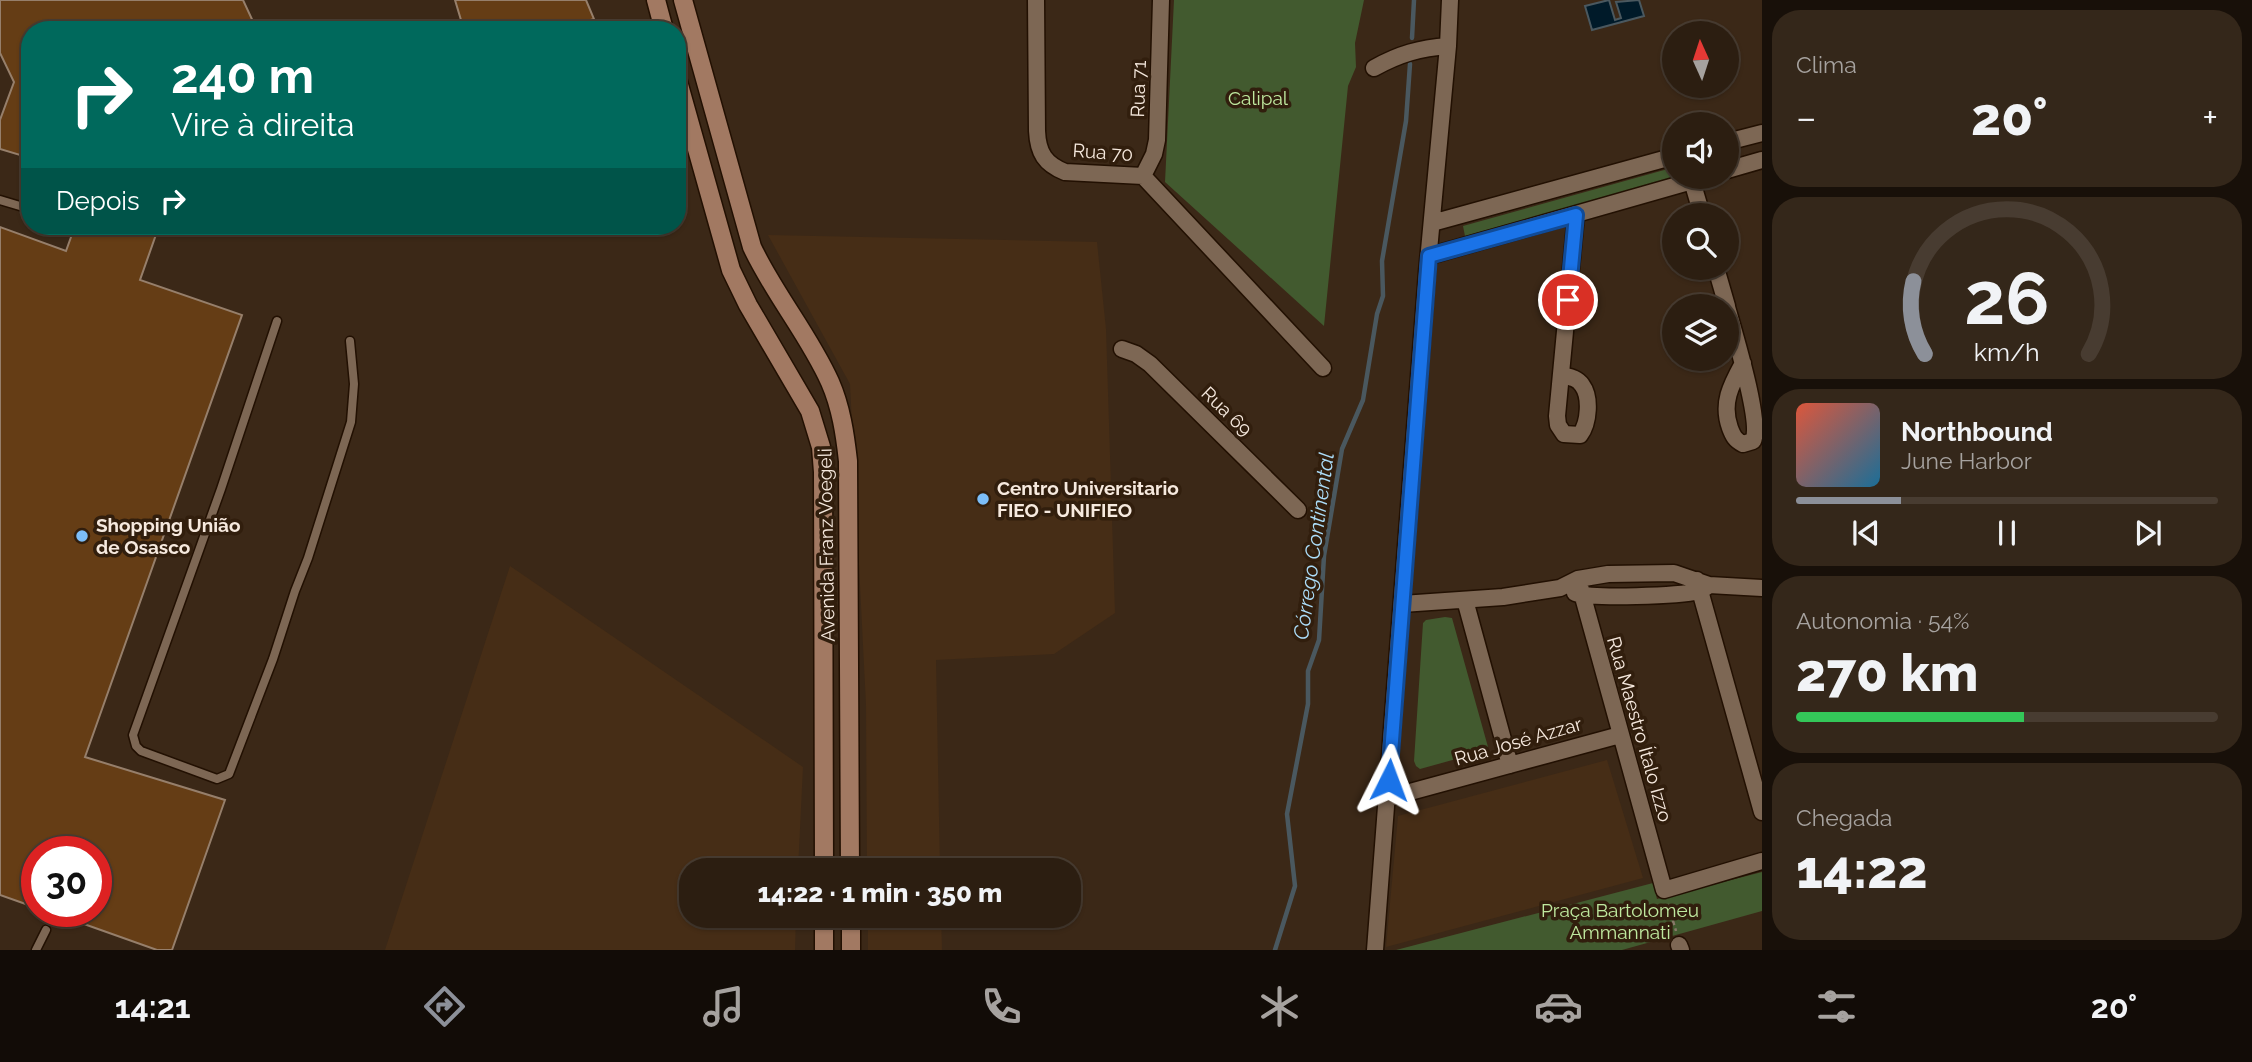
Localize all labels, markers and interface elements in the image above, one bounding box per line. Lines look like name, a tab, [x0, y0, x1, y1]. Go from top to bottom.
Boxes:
north arrow	[1662, 21, 1740, 98]
map controls	[1662, 21, 1739, 371]
text: 240 m	[171, 47, 314, 104]
icon: right	[56, 49, 147, 140]
text: Clima	[1796, 51, 1857, 78]
street label: Rua 71	[1126, 60, 1150, 118]
text: 20°	[1971, 86, 2048, 147]
park label: Calipal	[1228, 87, 1289, 109]
text: −	[1796, 95, 1816, 140]
text: +	[2202, 95, 2218, 140]
text: Vire à direita	[171, 106, 354, 143]
button: sound	[1662, 112, 1739, 189]
street label: Rua 70	[1072, 139, 1134, 165]
icon: right	[154, 182, 192, 220]
text: Depois	[56, 186, 140, 216]
button: search	[1662, 203, 1739, 280]
text: 26	[1964, 256, 2050, 341]
pin	[1538, 270, 1598, 330]
icon: arrive	[1549, 281, 1587, 319]
button: layers	[1662, 294, 1739, 371]
text: km/h	[1974, 337, 2040, 367]
street label: Rua 69	[1197, 382, 1257, 440]
text: Northbound	[1901, 417, 2053, 447]
text: June Harbor	[1901, 447, 2032, 474]
street label: Avenida Franz Voegeli	[813, 448, 839, 642]
water label: Córrego Continental	[1288, 451, 1339, 641]
place label: Centro Universitario FIEO - UNIFIEO	[997, 477, 1179, 521]
marker: Centro Universitario FIEO - UNIFIEO	[975, 491, 991, 507]
place label: Shopping União de Osasco	[96, 514, 240, 558]
icon: previous	[1847, 514, 1885, 552]
icon: pause	[1988, 514, 2026, 552]
icon: next	[2129, 514, 2167, 552]
marker: Shopping União de Osasco	[74, 528, 90, 544]
text: Autonomia · 54%	[1796, 607, 1970, 634]
street label: Rua Maestro Ítalo Izzo	[1603, 634, 1677, 824]
text: 270 km	[1796, 642, 1978, 703]
street label: Rua José Azzar	[1452, 712, 1585, 770]
position arrow	[1352, 743, 1426, 817]
text: Chegada	[1796, 804, 1892, 831]
speed limit sign: 30	[21, 836, 112, 927]
text: 14:22	[1796, 839, 1928, 900]
text: 14:22 · 1 min · 350 m	[758, 878, 1002, 908]
park label: Praça Bartolomeu Ammannati	[1541, 899, 1699, 943]
icon: directions	[420, 982, 469, 1031]
icon: music	[699, 982, 748, 1031]
icon: phone	[977, 982, 1026, 1031]
icon: climate	[1255, 982, 1304, 1031]
icon: car	[1534, 982, 1583, 1031]
icon: filters	[1812, 982, 1861, 1031]
text: 14:21	[115, 988, 191, 1025]
text: 20°	[2091, 988, 2137, 1025]

